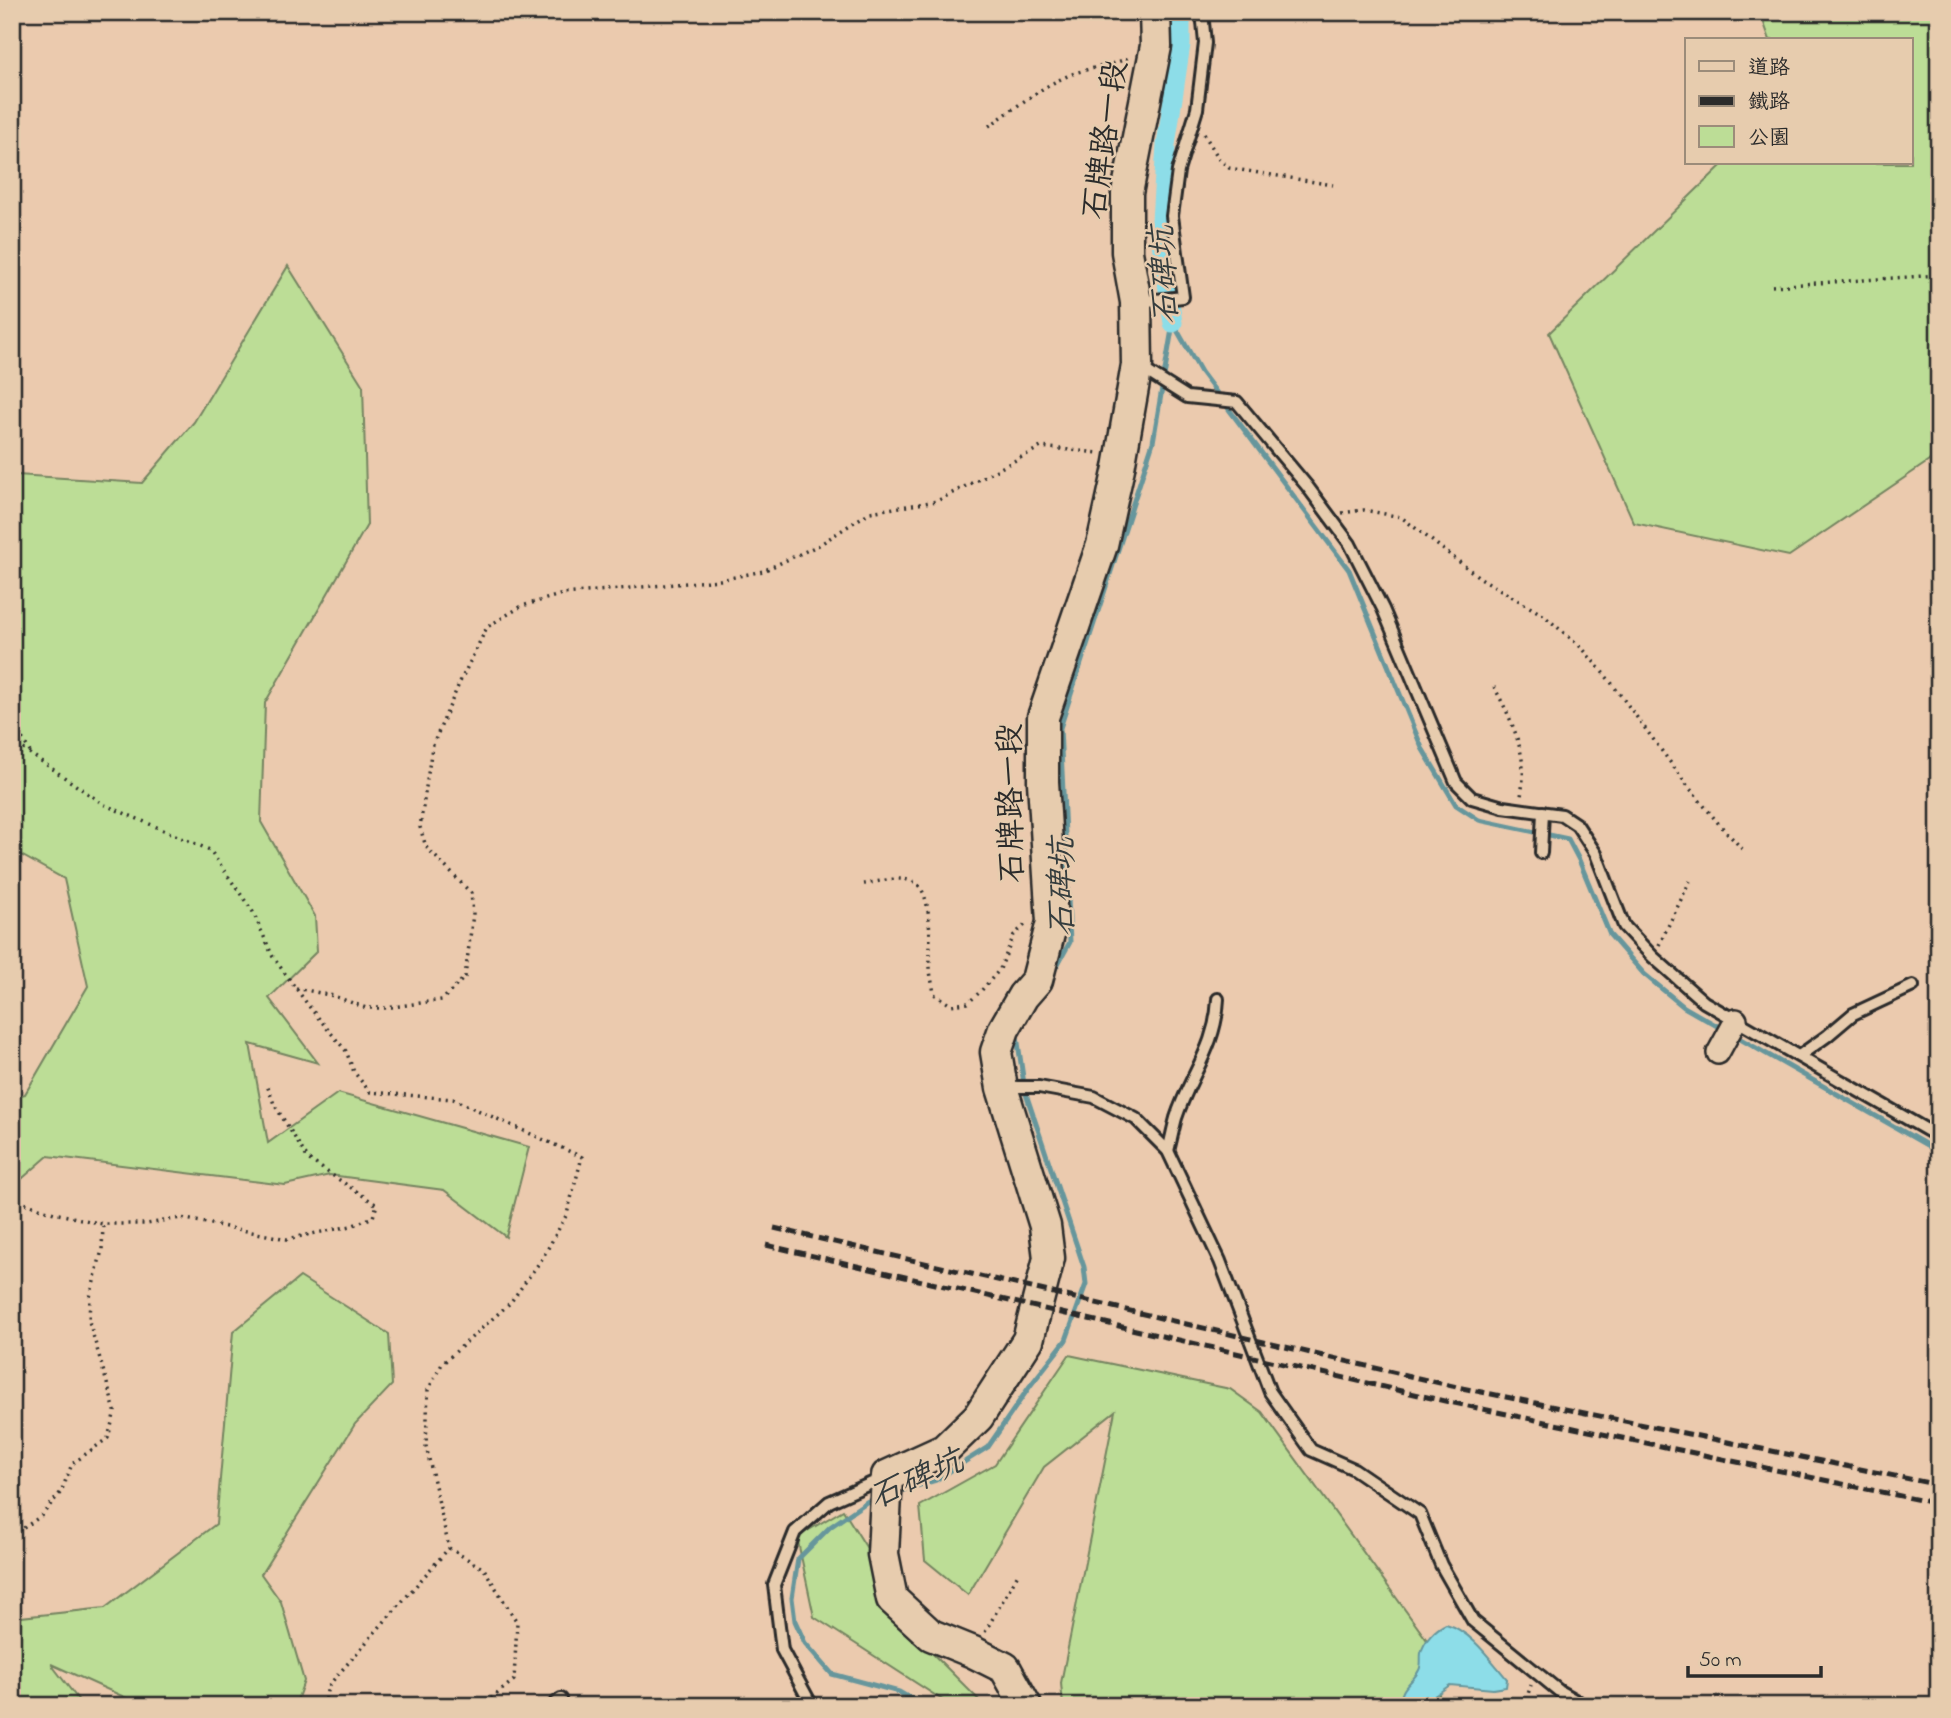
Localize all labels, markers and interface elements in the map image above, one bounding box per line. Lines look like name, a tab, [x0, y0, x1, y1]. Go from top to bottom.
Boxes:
legend	[1685, 38, 1912, 164]
text: 道路	[1748, 54, 1790, 84]
street label: 石牌路一段	[1073, 58, 1141, 222]
text: 鐵路	[1748, 88, 1790, 118]
text: 公園	[1748, 124, 1790, 154]
water label: 石碑坑	[1139, 221, 1193, 326]
street label: 石牌路一段	[988, 723, 1038, 883]
water label: 石碑坑	[1040, 835, 1088, 937]
water label: 石碑坑	[862, 1438, 975, 1523]
scale bar	[1688, 1634, 1822, 1678]
text: 50 m	[1699, 1646, 1742, 1676]

